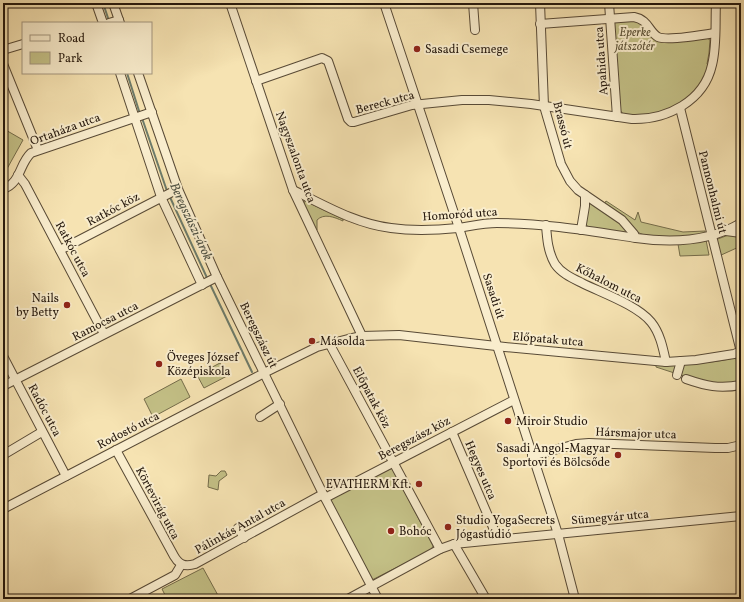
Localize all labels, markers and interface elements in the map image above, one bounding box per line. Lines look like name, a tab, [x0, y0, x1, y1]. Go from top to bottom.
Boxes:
legend	[22, 22, 152, 74]
park label: Eperke játszótér	[613, 25, 655, 55]
street label: Apahida utca	[592, 26, 612, 96]
text: Road	[58, 31, 85, 47]
place label: Sasadi Csemege	[425, 42, 509, 58]
marker: Sasadi Csemege	[412, 44, 422, 54]
text: Park	[58, 51, 83, 67]
street label: Bereck utca	[354, 87, 416, 118]
street label: Brassó út	[548, 100, 576, 151]
street label: Nagyszalonta utca	[271, 109, 319, 205]
street label: Ortaháza utca	[28, 110, 103, 150]
street label: Pannonhalmi út	[694, 149, 730, 235]
water label: Beregszászi-árok	[164, 180, 216, 264]
street label: Ratkóc köz	[84, 189, 143, 230]
street label: Homoród utca	[422, 204, 498, 226]
street label: Ratkóc utca	[51, 219, 93, 280]
street label: Kőhalom utca	[573, 260, 644, 307]
street label: Sasadi út	[478, 271, 508, 321]
place label: Nails by Betty	[16, 291, 60, 321]
street label: Ramocsa utca	[70, 298, 141, 345]
marker: Nails by Betty	[62, 300, 72, 310]
street label: Beregszász út	[235, 300, 281, 371]
street label: Előpatak utca	[512, 329, 584, 351]
place label: Másolda	[320, 334, 365, 350]
marker: Másolda	[307, 336, 317, 346]
place label: Öveges József Középiskola	[167, 349, 240, 380]
marker: Öveges József Középiskola	[154, 359, 164, 369]
street label: Előpatak köz	[348, 364, 394, 431]
street label: Radóc utca	[24, 381, 65, 440]
street label: Rodostó utca	[95, 408, 162, 453]
street label: Beregszász köz	[376, 413, 453, 465]
place label: Miroir Studio	[516, 414, 588, 430]
marker: Miroir Studio	[503, 416, 513, 426]
street label: Hársmajor utca	[595, 425, 677, 443]
street label: Hegyes utca	[460, 438, 500, 502]
place label: Sasadi Angol-Magyar Sportovi és Bölcsőde	[496, 441, 610, 471]
marker: Sasadi Angol-Magyar Sportovi és Bölcsőde	[613, 450, 623, 460]
street label: Körtevirág utca	[131, 464, 183, 543]
place label: EVATHERM Kft.	[326, 477, 411, 493]
marker: EVATHERM Kft.	[414, 479, 424, 489]
street label: Pálinkás Antal utca	[192, 495, 289, 558]
street label: Sümegvár utca	[571, 507, 650, 529]
place label: Studio YogaSecrets Jógastúdió	[456, 513, 555, 543]
marker: Studio YogaSecrets Jógastúdió	[443, 522, 453, 532]
place label: Bohóc	[399, 524, 432, 540]
marker: Bohóc	[386, 526, 396, 536]

